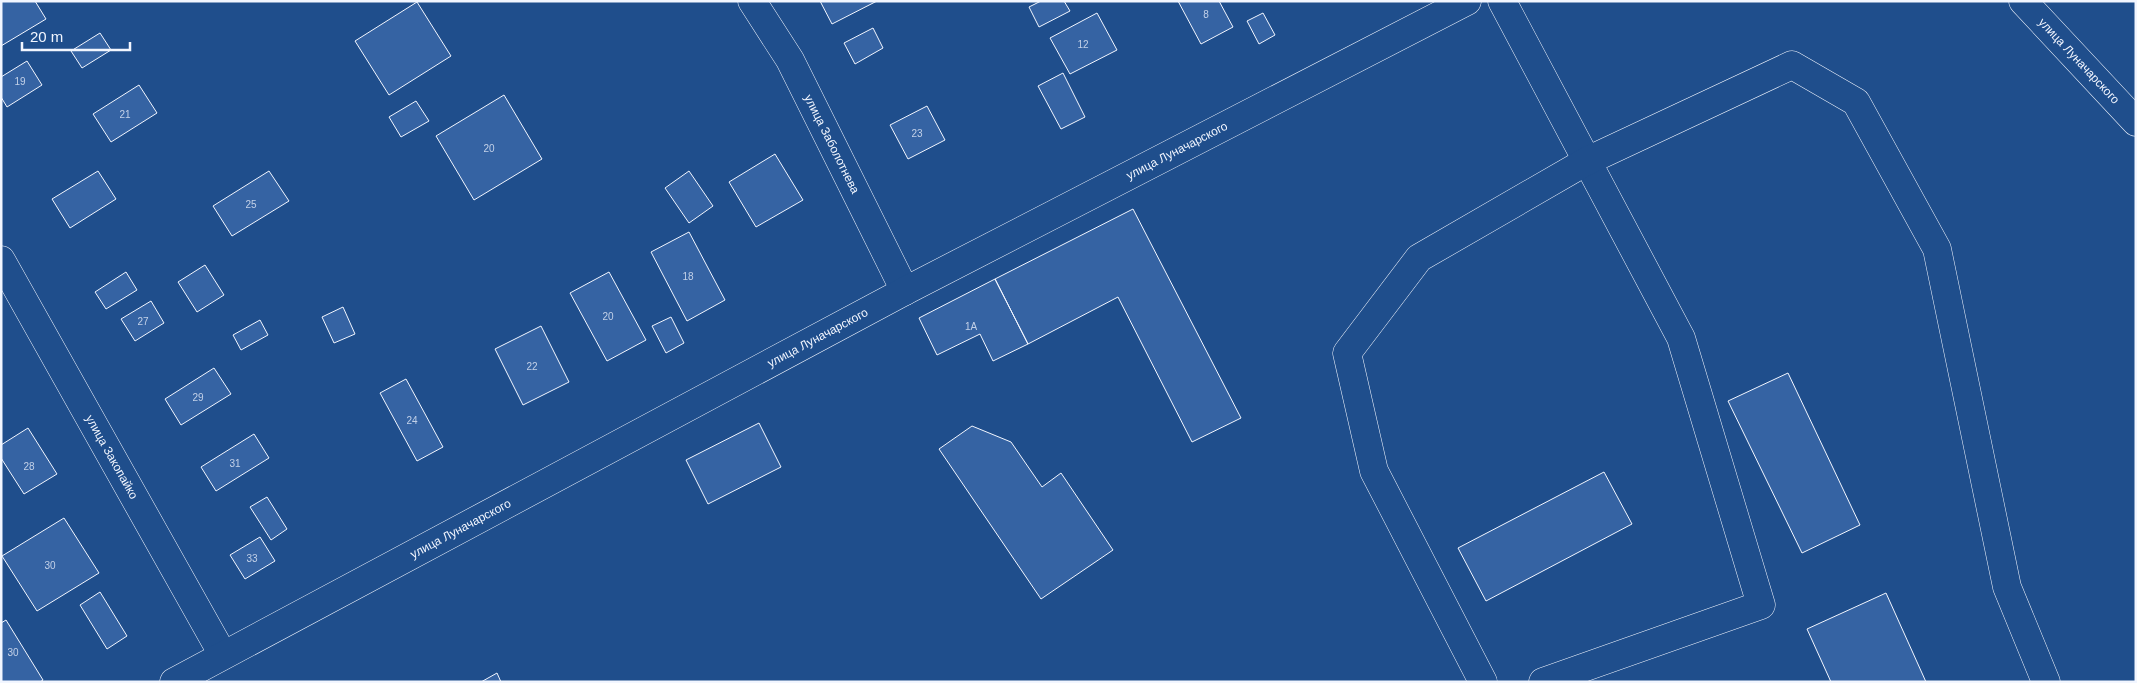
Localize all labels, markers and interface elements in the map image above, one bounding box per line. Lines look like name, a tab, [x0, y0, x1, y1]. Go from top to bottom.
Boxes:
house number: 8	[1203, 9, 1209, 20]
street label: улица Луначарского	[2036, 15, 2123, 107]
scale bar	[22, 20, 130, 52]
text: 20 m	[30, 28, 63, 45]
house number: 12	[1077, 39, 1089, 50]
house number: 19	[14, 76, 26, 87]
street label: улица Заболотнева	[801, 92, 862, 196]
house number: 21	[119, 109, 131, 120]
street label: улица Луначарского	[1124, 119, 1230, 183]
house number: 23	[911, 128, 923, 139]
house number: 20	[483, 143, 495, 154]
house number: 25	[245, 199, 257, 210]
house number: 18	[682, 271, 694, 282]
street label: улица Луначарского	[765, 305, 871, 370]
house number: 20	[602, 311, 614, 322]
house number: 27	[137, 316, 149, 327]
house number: 1А	[965, 321, 977, 332]
house number: 22	[526, 361, 538, 372]
house number: 29	[192, 392, 204, 403]
street label: улица Закопайко	[83, 412, 141, 502]
house number: 24	[406, 415, 418, 426]
house number: 31	[229, 458, 241, 469]
house number: 28	[23, 461, 35, 472]
street label: улица Луначарского	[408, 496, 514, 561]
house number: 33	[246, 553, 258, 564]
house number: 30	[44, 560, 56, 571]
house number: 30	[7, 647, 19, 658]

